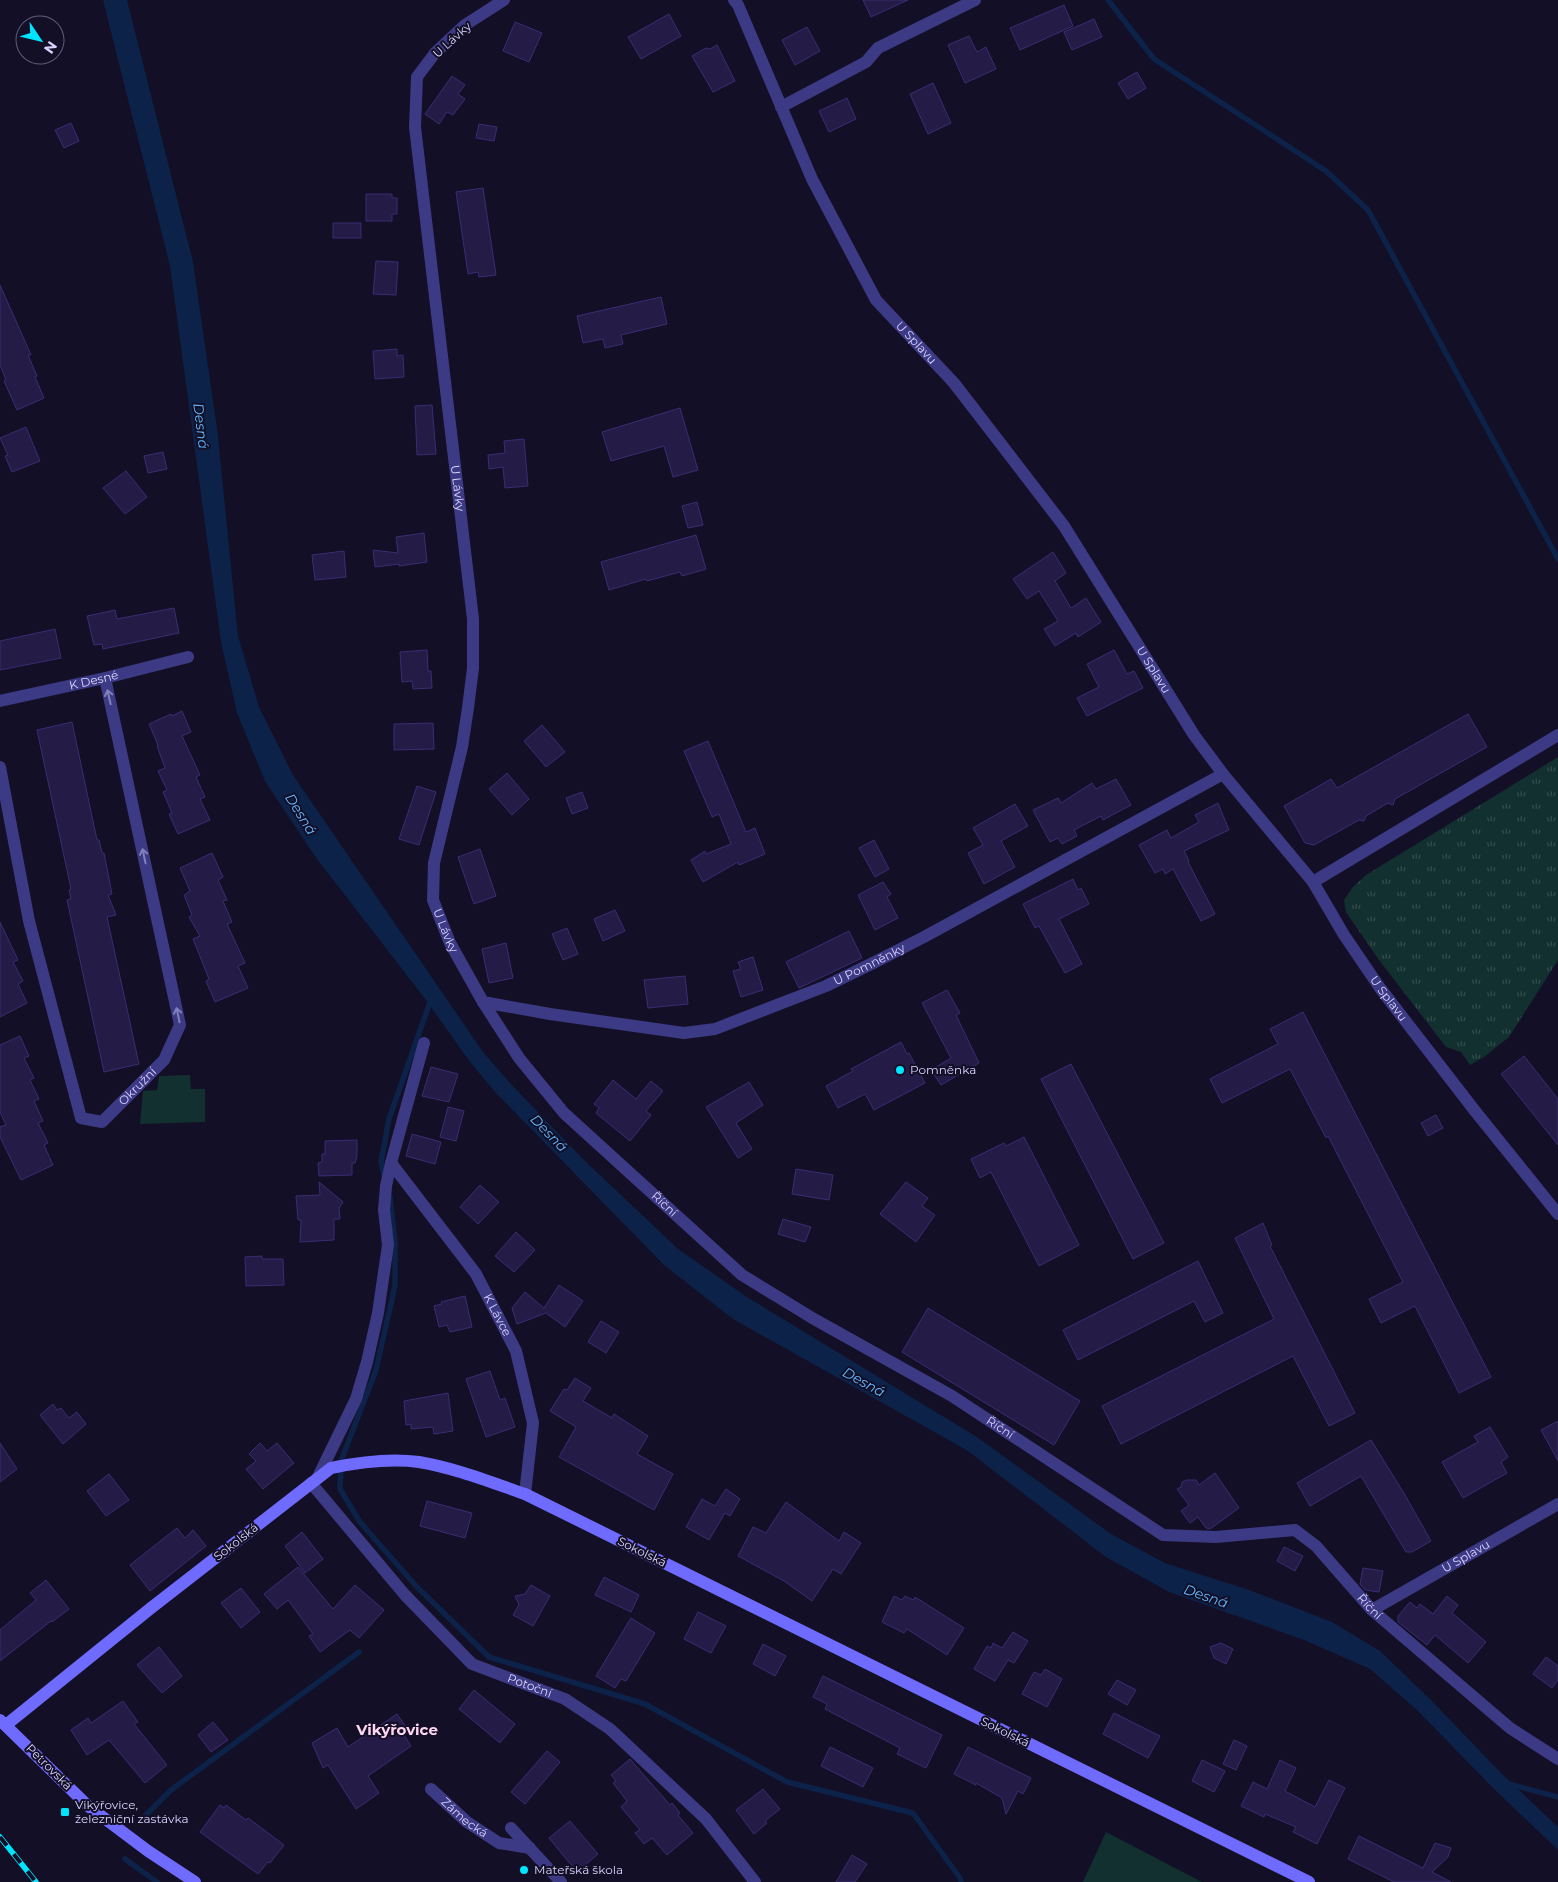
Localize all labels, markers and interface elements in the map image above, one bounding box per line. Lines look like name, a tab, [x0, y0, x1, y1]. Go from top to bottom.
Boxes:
north arrow	[15, 15, 65, 65]
street label: U Lávky	[429, 18, 474, 61]
text: N	[40, 38, 61, 57]
street label: U Splavu	[893, 318, 940, 367]
water label: Desná	[189, 402, 213, 450]
street label: U Lávky	[448, 464, 468, 513]
street label: U Splavu	[1133, 643, 1174, 696]
street label: K Desné	[68, 667, 120, 693]
one-way arrow	[104, 690, 113, 706]
water label: Desná	[281, 790, 321, 838]
one-way arrow	[139, 849, 148, 865]
street label: U Lávky	[430, 906, 462, 956]
street label: U Pomněnky	[831, 940, 908, 988]
street label: U Splavu	[1367, 973, 1411, 1024]
one-way arrow	[173, 1007, 182, 1023]
place label: Pomněnka	[910, 1062, 976, 1077]
street label: Okružní	[115, 1064, 160, 1108]
marker: Pomněnka	[894, 1064, 906, 1076]
water label: Desná	[527, 1110, 571, 1156]
street label: Říční	[648, 1188, 681, 1220]
street label: K Lávce	[480, 1291, 515, 1339]
water label: Desná	[840, 1363, 888, 1401]
street label: Říční	[984, 1413, 1018, 1442]
street label: Sokolská	[210, 1520, 261, 1564]
street label: Sokolská	[615, 1533, 669, 1570]
street label: U Splavu	[1439, 1536, 1492, 1576]
water label: Desná	[1181, 1580, 1231, 1612]
street label: Říční	[1354, 1590, 1386, 1623]
street label: Potoční	[506, 1670, 555, 1701]
street label: Sokolská	[978, 1713, 1032, 1750]
district label: Vikýřovice	[355, 1720, 438, 1739]
street label: Petrovská	[23, 1740, 76, 1793]
street label: Zámecká	[438, 1794, 491, 1840]
place label: Vikýřovice, železniční zastávka	[75, 1797, 189, 1826]
marker: Vikýřovice, železniční zastávka	[59, 1806, 71, 1818]
place label: Mateřská škola	[534, 1862, 623, 1877]
marker: Mateřská škola	[518, 1864, 530, 1876]

